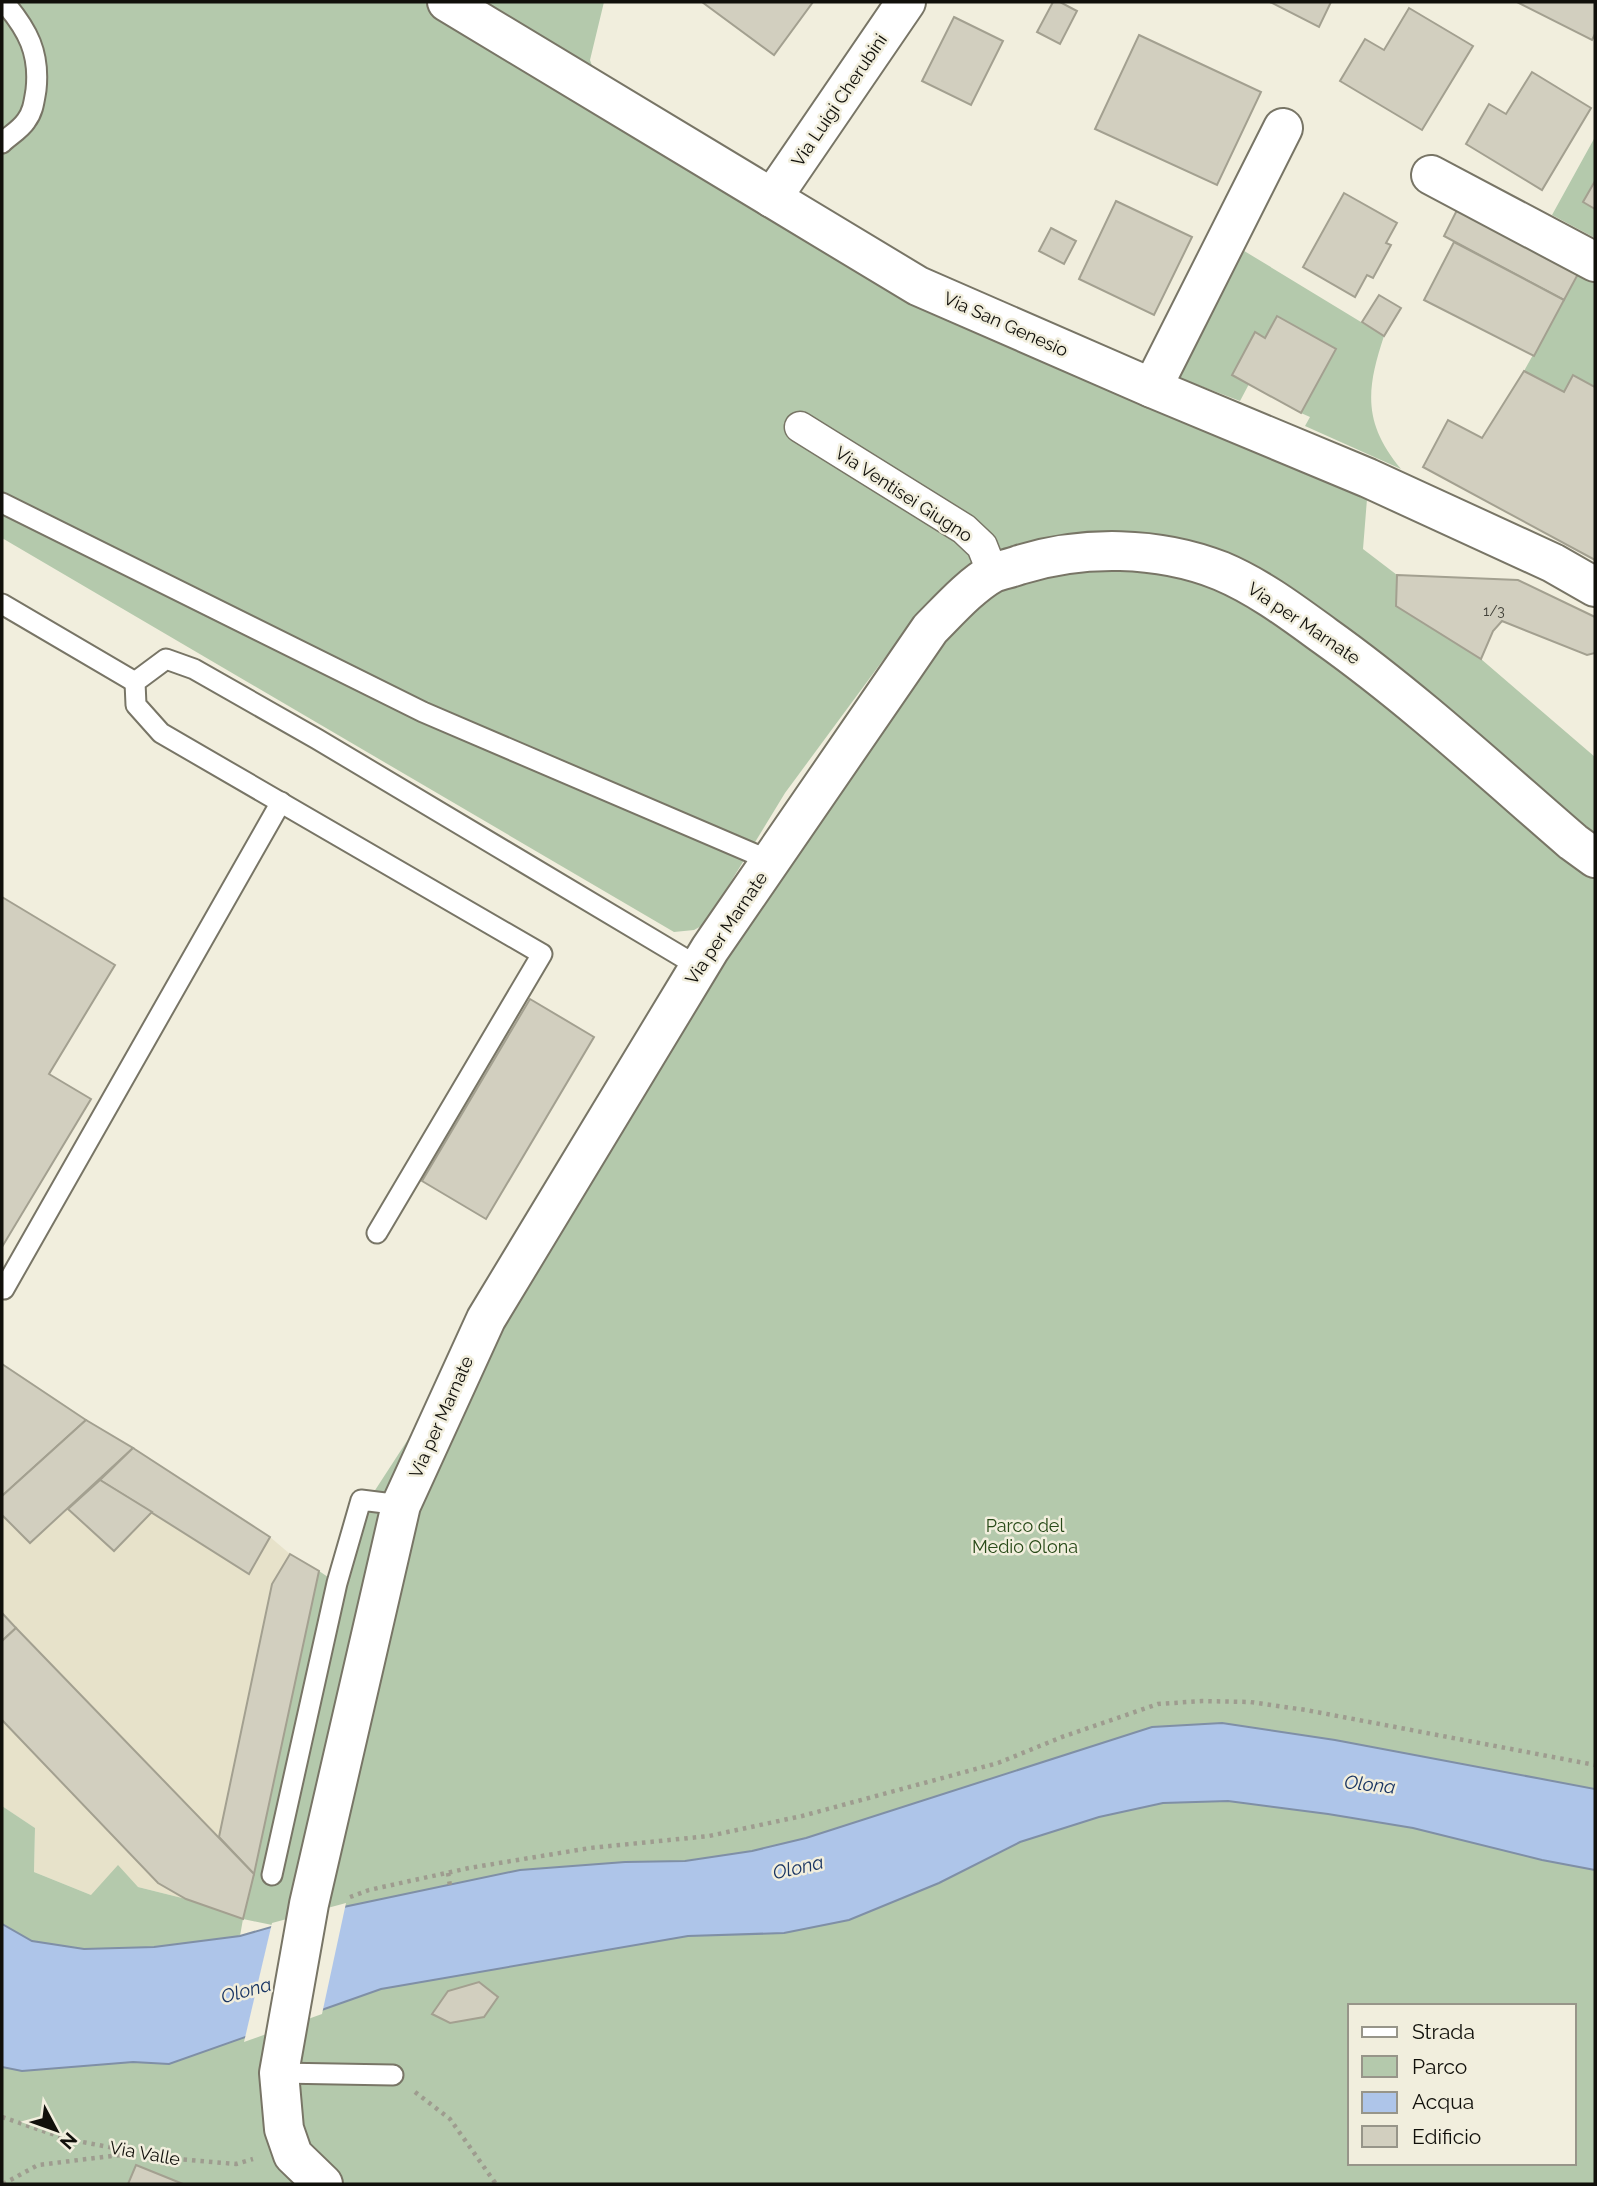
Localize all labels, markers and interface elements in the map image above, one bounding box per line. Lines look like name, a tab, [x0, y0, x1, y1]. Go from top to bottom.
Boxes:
street label: Via Luigi Cherubini	[787, 30, 891, 170]
street label: Via San Genesio	[940, 287, 1072, 361]
street label: Via Ventisei Giugno	[831, 442, 977, 546]
street label: Via per Marnate	[1244, 578, 1365, 669]
house number: 1/3	[1483, 603, 1505, 619]
street label: Via per Marnate	[681, 867, 772, 988]
street label: Via per Marnate	[405, 1352, 477, 1481]
park label: Parco del Medio Olona	[972, 1515, 1078, 1557]
water label: Olona	[1343, 1770, 1397, 1798]
water label: Olona	[770, 1850, 826, 1884]
water label: Olona	[218, 1973, 274, 2007]
legend	[1348, 2004, 1576, 2165]
text: Strada	[1412, 2019, 1475, 2044]
text: Parco	[1412, 2054, 1467, 2079]
text: Acqua	[1412, 2089, 1474, 2114]
north arrow	[21, 2095, 91, 2165]
text: Edificio	[1412, 2124, 1481, 2149]
text: N	[56, 2128, 82, 2154]
street label: Via Valle	[108, 2136, 182, 2170]

